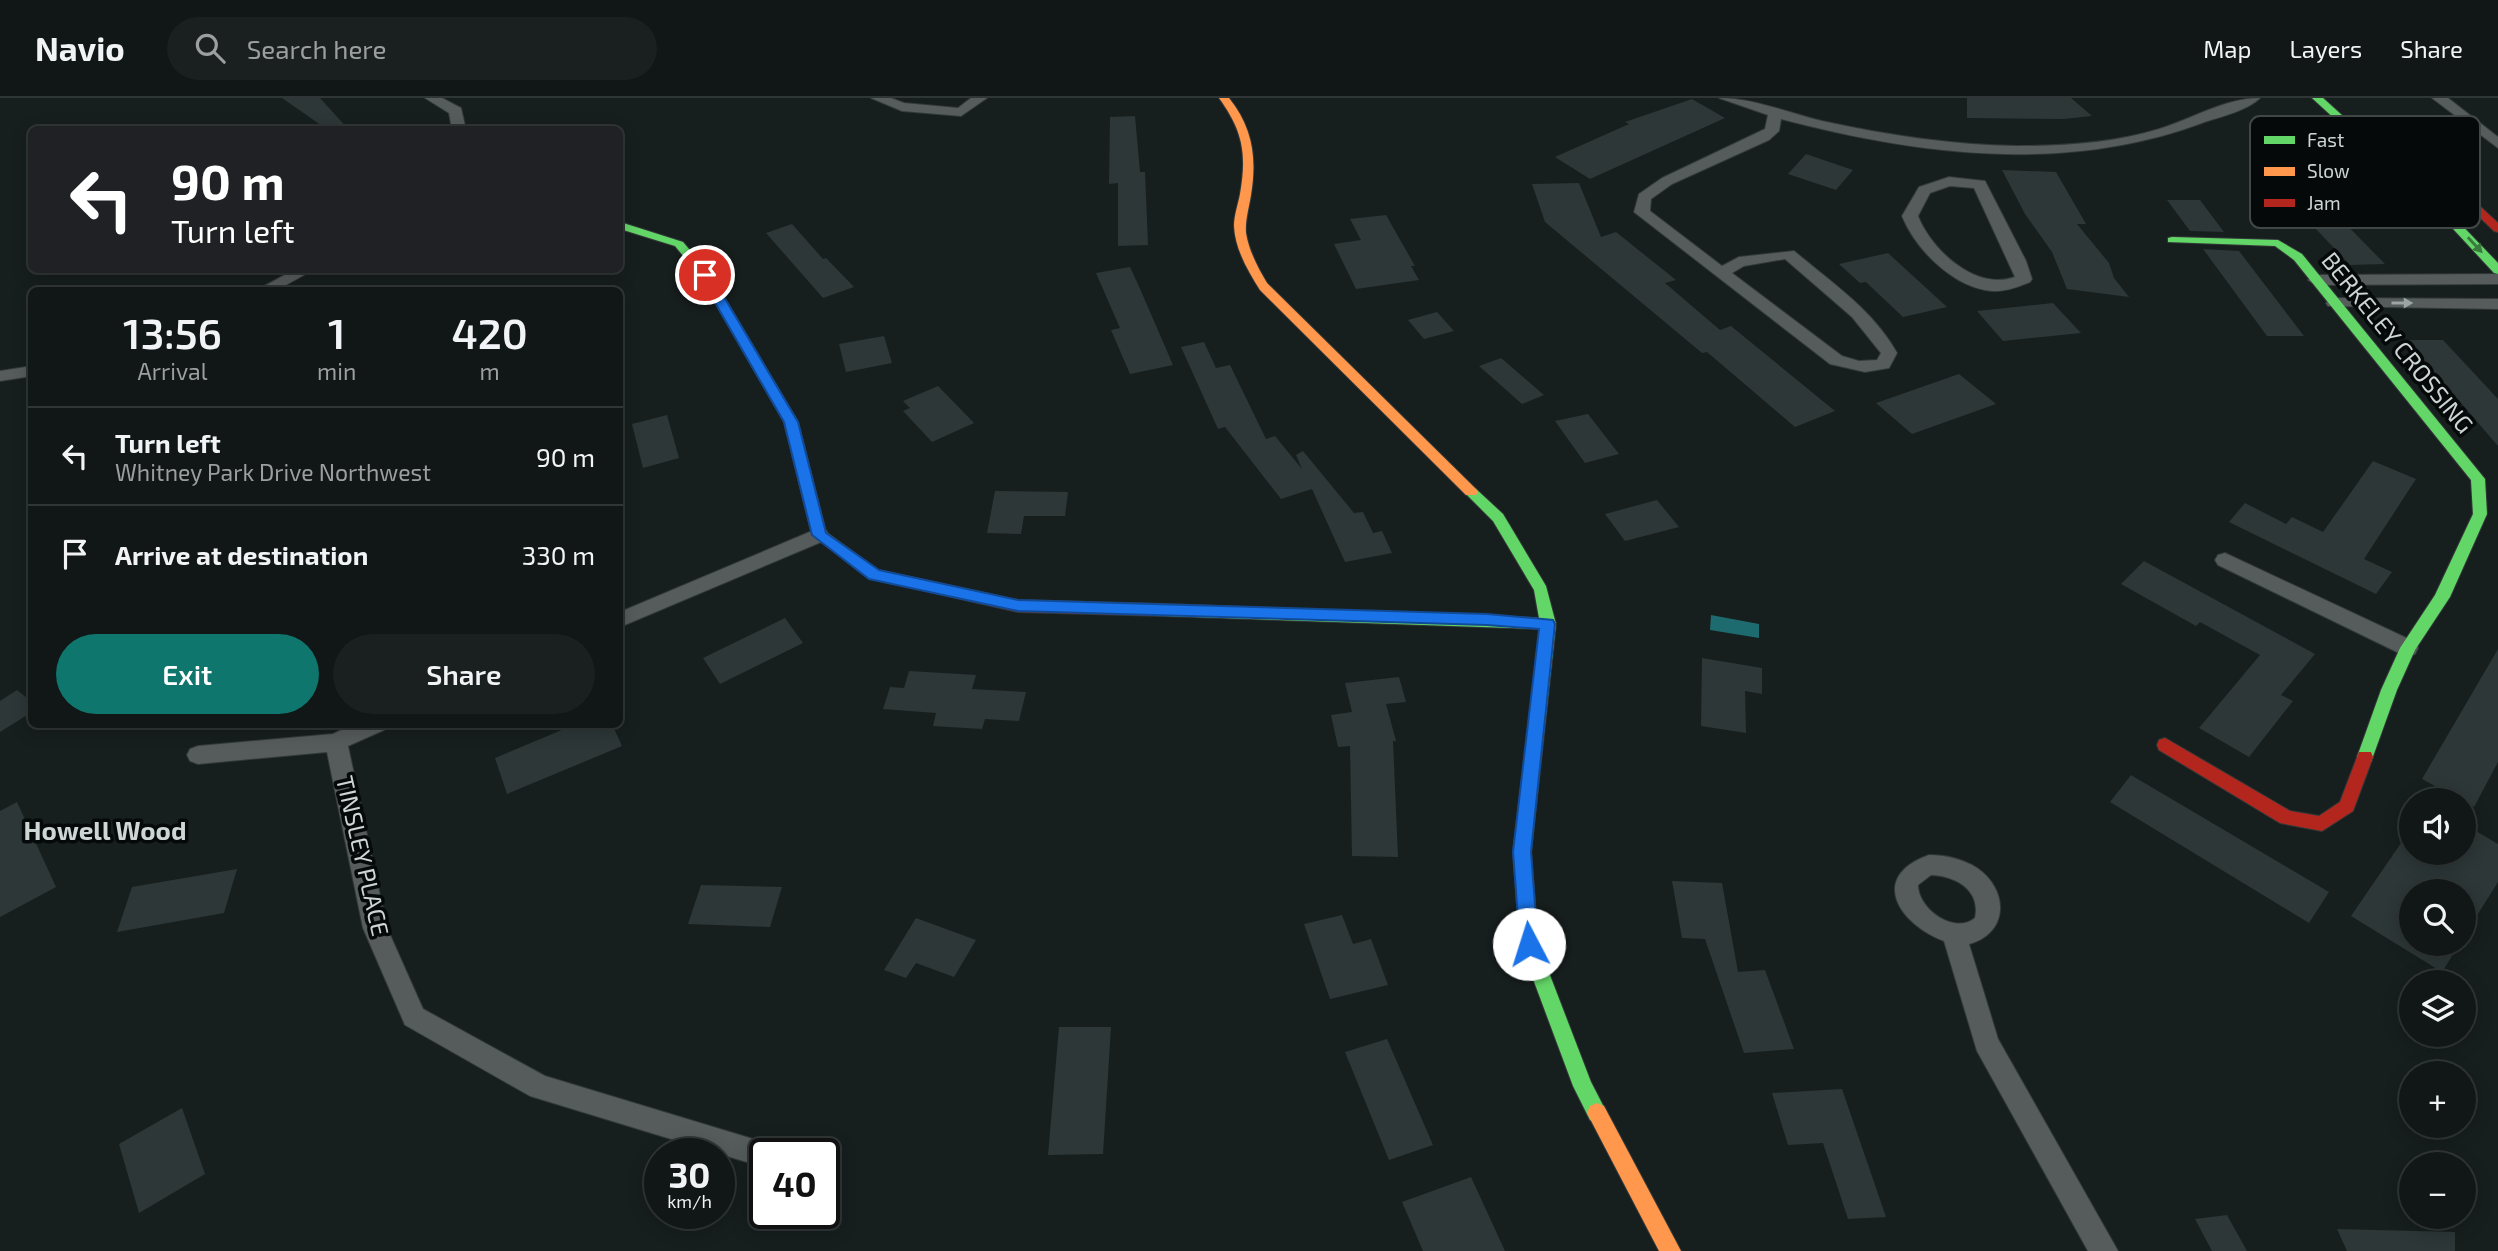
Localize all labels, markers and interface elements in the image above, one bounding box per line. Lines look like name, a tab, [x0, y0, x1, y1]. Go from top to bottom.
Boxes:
search box	[167, 17, 657, 80]
text: Navio	[35, 28, 125, 68]
icon: search	[191, 29, 229, 67]
text: Search here	[247, 33, 386, 64]
text: Map	[2203, 34, 2251, 63]
text: Layers	[2289, 34, 2362, 63]
text: Share	[2400, 34, 2463, 63]
legend	[2250, 116, 2480, 228]
text: Fast	[2307, 128, 2344, 151]
text: 90 m	[171, 151, 285, 210]
icon: left	[56, 154, 147, 245]
text: Slow	[2307, 159, 2350, 182]
text: Jam	[2307, 191, 2341, 214]
text: Turn left	[171, 211, 295, 249]
one-way arrow	[2466, 236, 2482, 253]
pin	[675, 245, 735, 305]
street label: BERKELEY CROSSING	[2316, 246, 2480, 438]
icon: arrive	[686, 256, 724, 294]
one-way arrow	[2392, 297, 2414, 309]
text: 13:56	[123, 307, 222, 357]
text: 1	[328, 307, 346, 357]
text: 420	[451, 307, 528, 357]
text: Arrival	[138, 357, 208, 385]
text: min	[317, 357, 356, 385]
text: m	[480, 357, 500, 385]
text: Turn left	[115, 427, 221, 458]
icon: left	[56, 437, 94, 475]
text: 90 m	[536, 441, 595, 472]
text: Whitney Park Drive Northwest	[115, 458, 431, 486]
icon: arrive	[56, 535, 94, 573]
text: Arrive at destination	[115, 539, 368, 570]
text: 330 m	[522, 539, 595, 570]
button: Exit	[56, 634, 319, 714]
button: Share	[333, 634, 595, 714]
street label: TINSLEY PLACE	[331, 773, 396, 938]
map controls	[2399, 788, 2476, 1229]
button: sound	[2399, 788, 2476, 865]
district label: Howell Wood	[24, 814, 186, 845]
button: search	[2399, 879, 2476, 956]
position arrow	[1492, 907, 1566, 981]
button: layers	[2399, 970, 2476, 1047]
button: +	[2399, 1061, 2476, 1138]
speed limit sign: 40	[749, 1138, 840, 1229]
button: −	[2399, 1152, 2476, 1229]
text: 30	[669, 1153, 710, 1195]
text: km/h	[667, 1190, 712, 1212]

